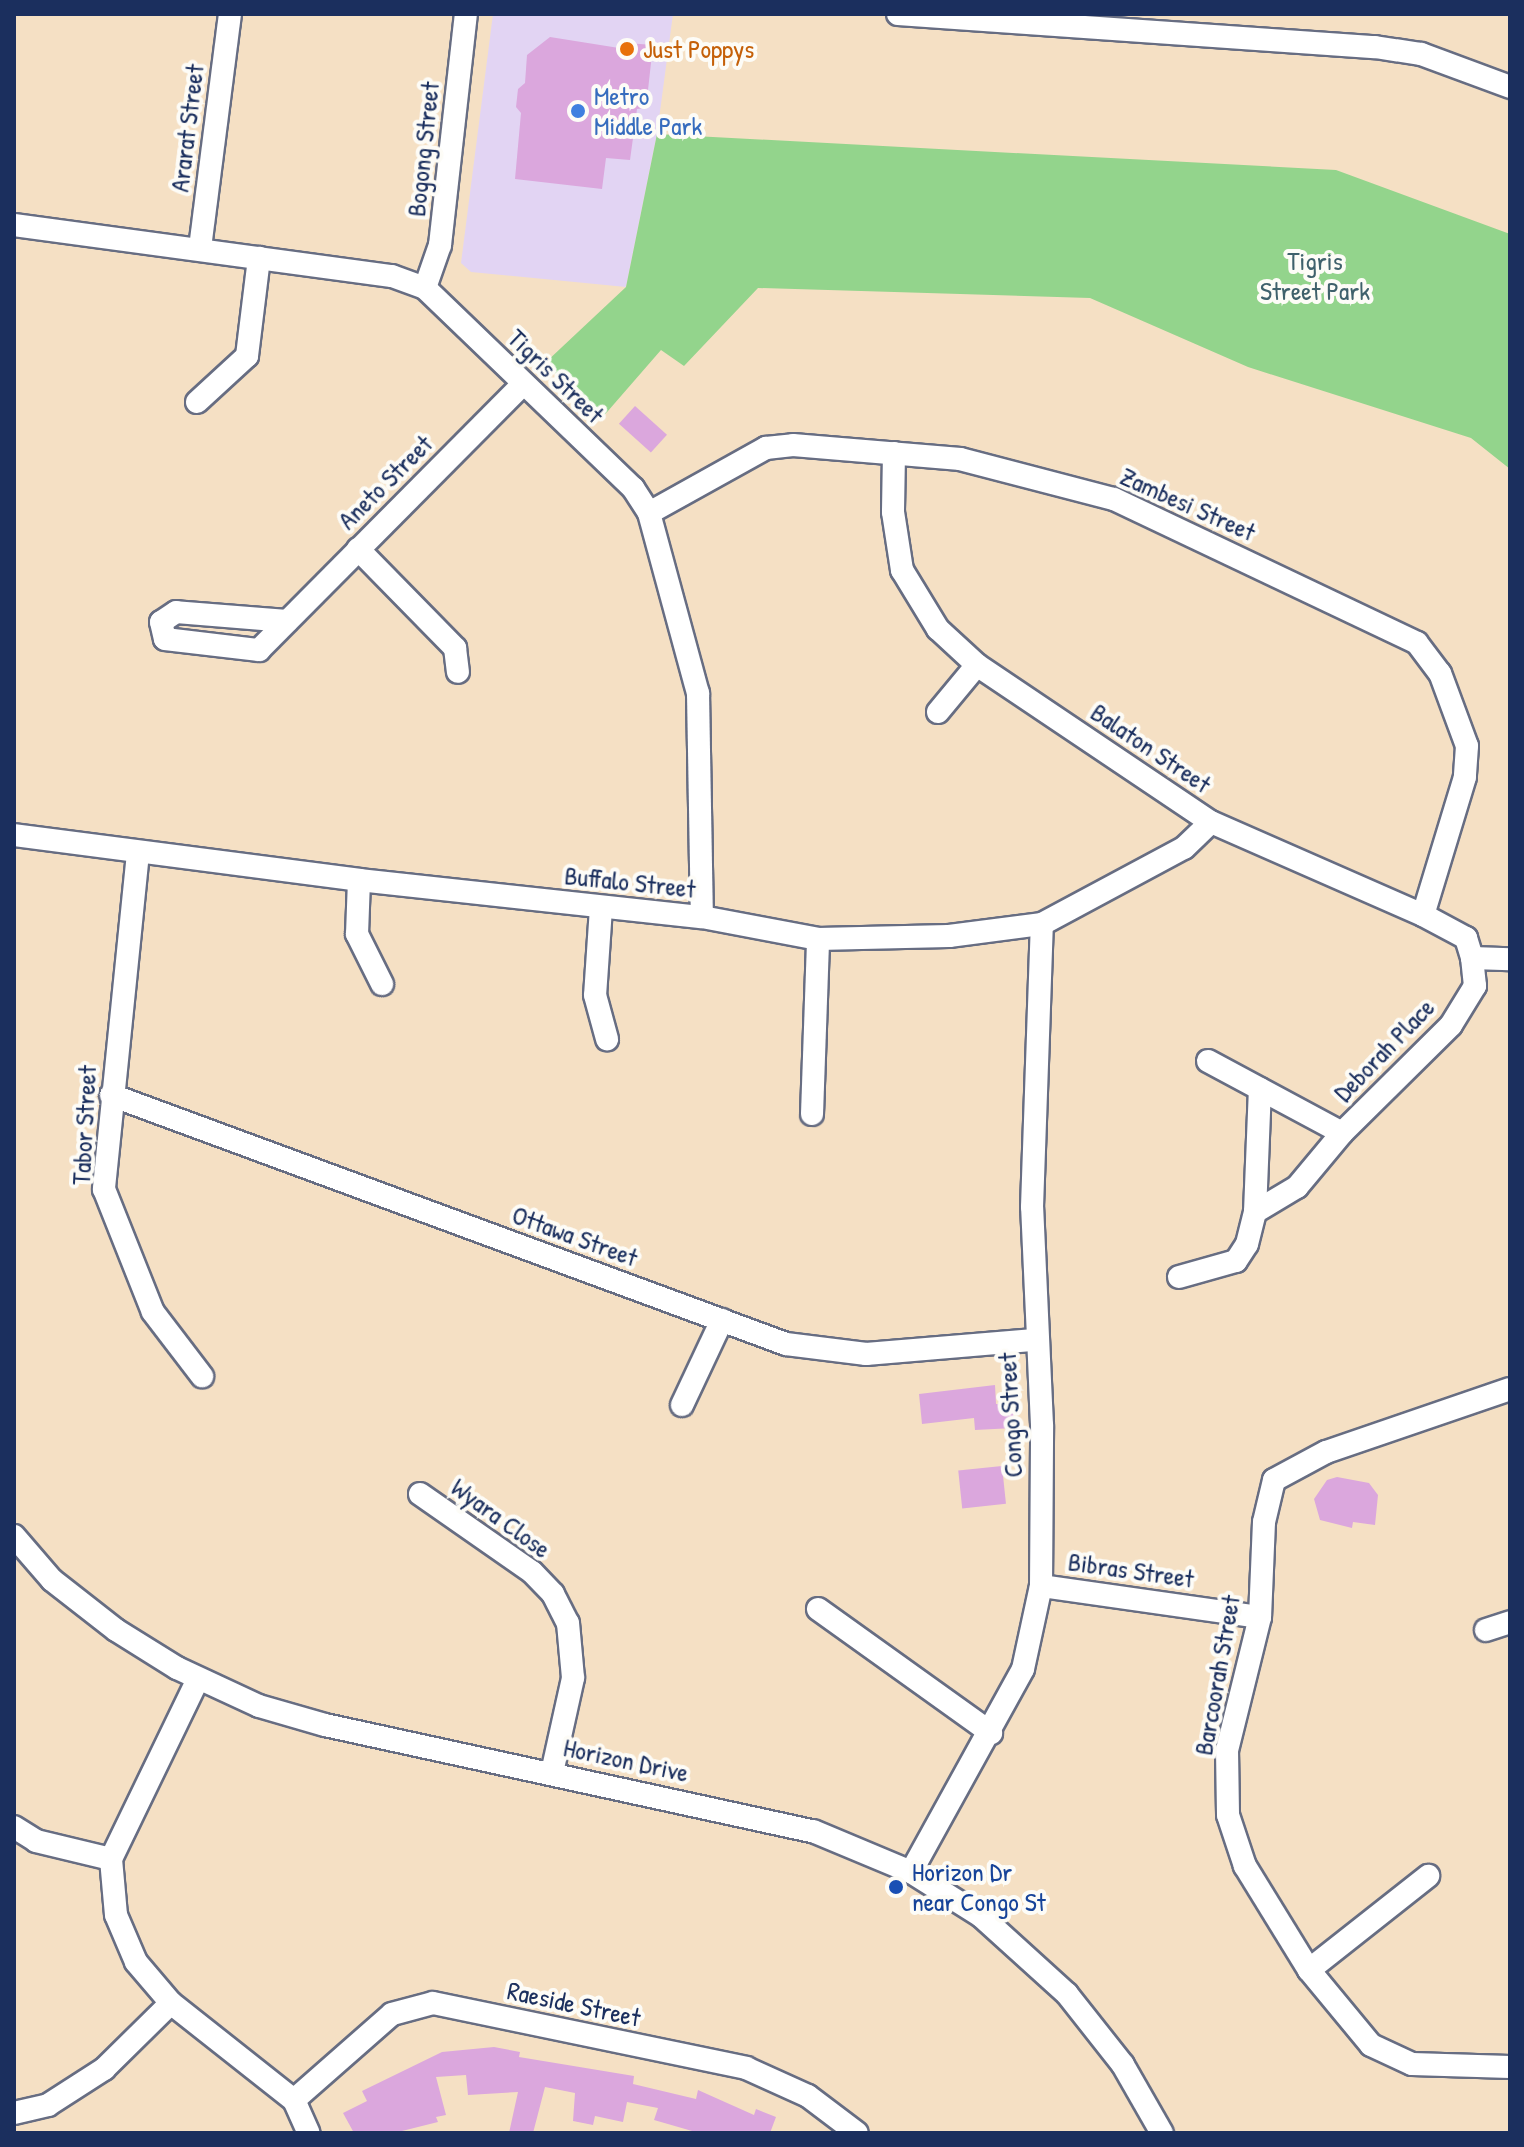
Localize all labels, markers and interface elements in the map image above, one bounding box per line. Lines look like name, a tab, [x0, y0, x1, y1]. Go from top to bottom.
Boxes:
place label: Just Poppys	[643, 33, 754, 65]
marker: Just Poppys	[618, 40, 636, 58]
street label: Ararat Street	[164, 62, 210, 194]
street label: Bogong Street	[400, 80, 446, 218]
place label: Metro Middle Park	[594, 80, 702, 142]
marker: Metro Middle Park	[569, 102, 587, 120]
park label: Tigris Street Park	[1260, 245, 1370, 306]
street label: Tigris Street	[501, 322, 611, 430]
street label: Aneto Street	[331, 428, 439, 536]
street label: Zambesi Street	[1116, 460, 1260, 548]
street label: Balaton Street	[1085, 696, 1217, 800]
street label: Buffalo Street	[563, 860, 697, 904]
street label: Deborah Place	[1327, 992, 1441, 1108]
street label: Tabor Street	[65, 1064, 103, 1186]
street label: Ottawa Street	[508, 1199, 642, 1273]
street label: Congo Street	[991, 1352, 1029, 1478]
street label: Wyara Close	[445, 1471, 557, 1565]
street label: Bibras Street	[1066, 1546, 1196, 1594]
street label: Barcoorah Street	[1188, 1592, 1246, 1758]
street label: Horizon Drive	[561, 1732, 691, 1788]
place label: Horizon Dr near Congo St	[912, 1856, 1046, 1918]
marker: Horizon Dr near Congo St	[887, 1878, 905, 1896]
street label: Raeside Street	[505, 1975, 643, 2033]

